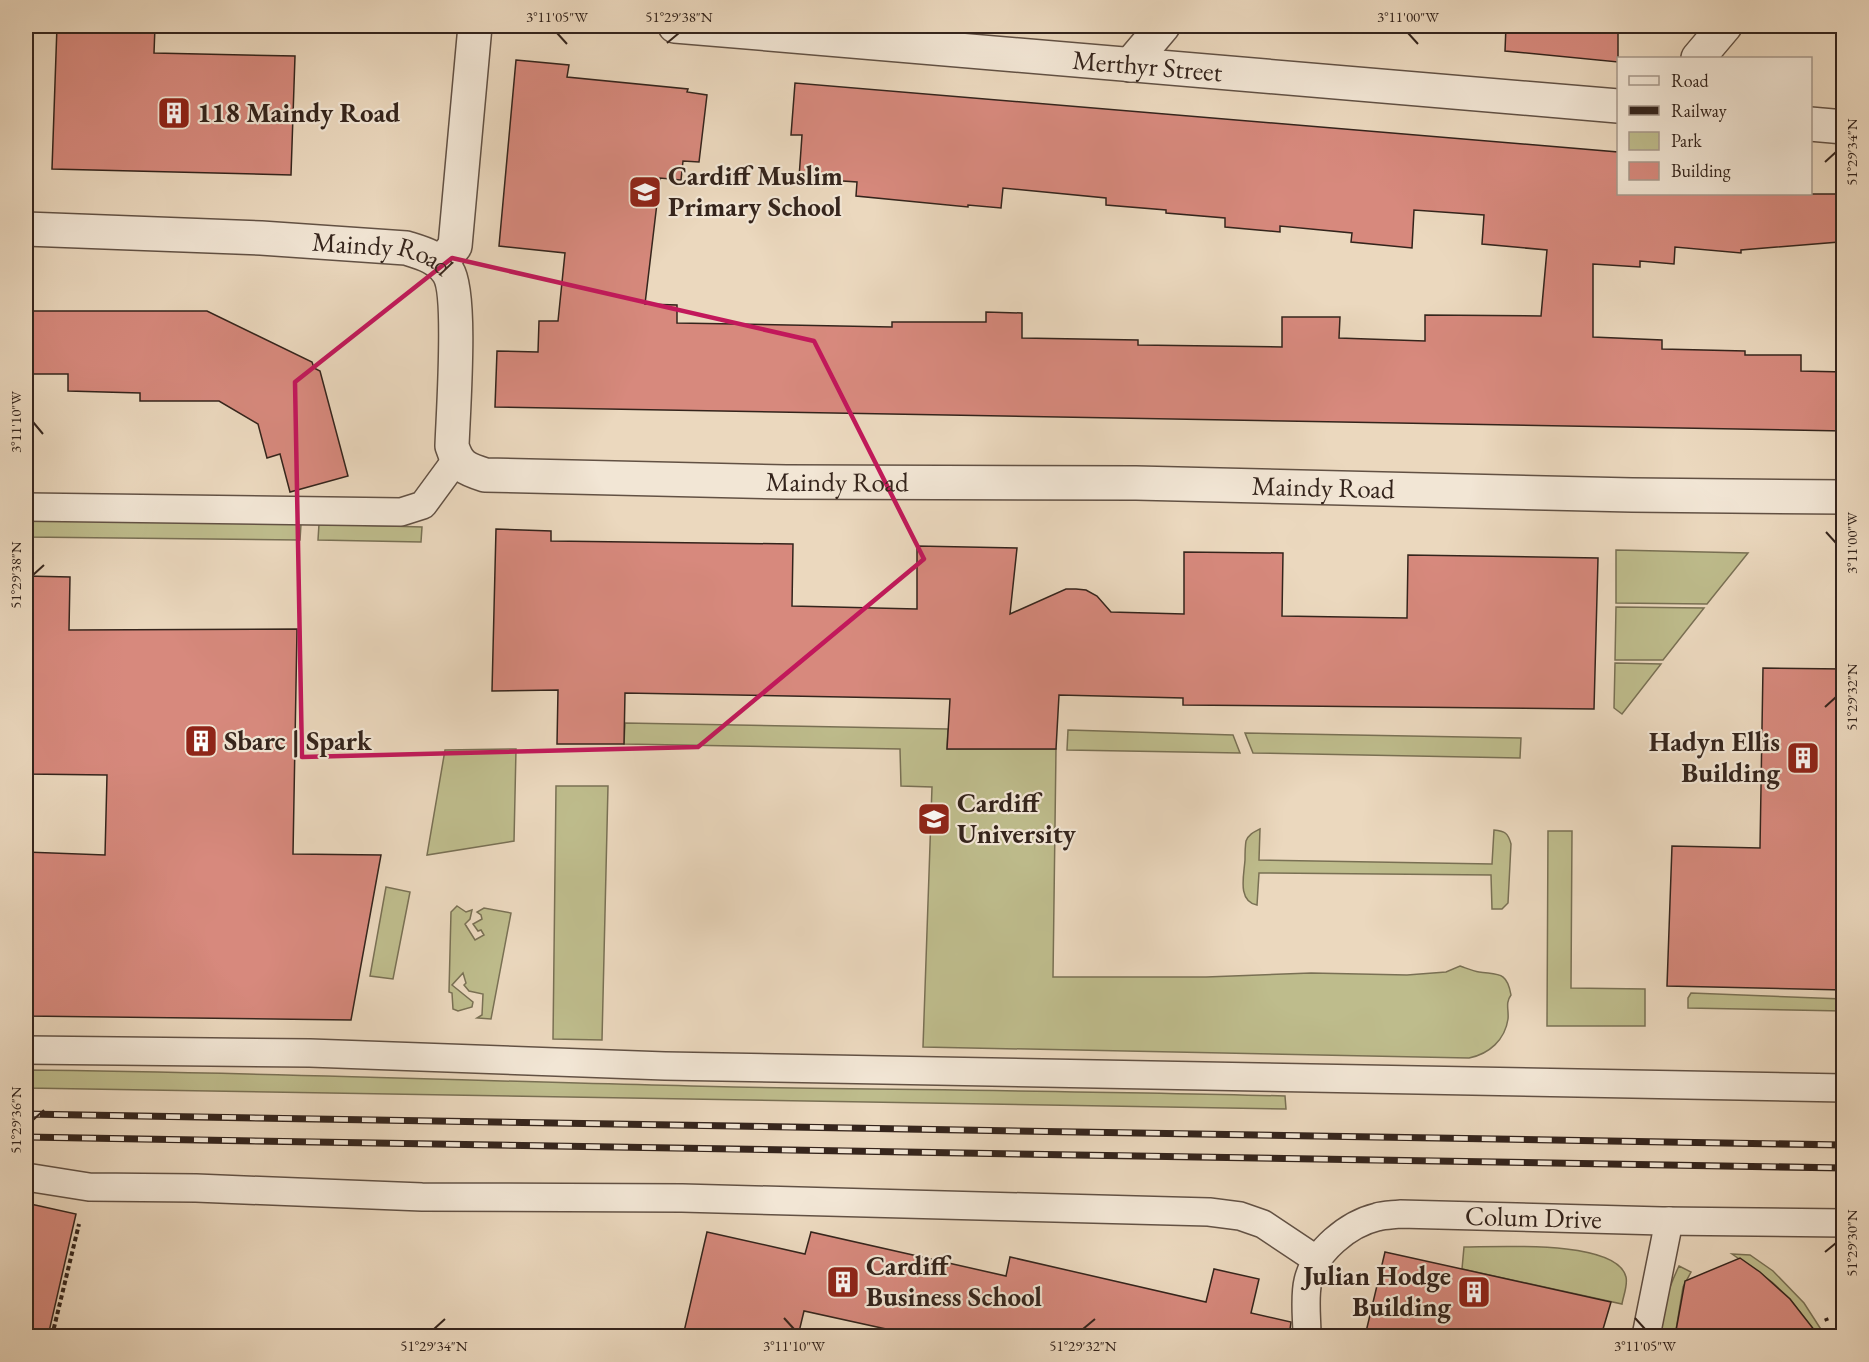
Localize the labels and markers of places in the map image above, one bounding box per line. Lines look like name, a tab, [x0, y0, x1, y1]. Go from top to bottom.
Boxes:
building icon: 118 Maindy Road	[156, 95, 192, 131]
place label: 118 Maindy Road	[197, 95, 400, 130]
place label: Cardiff Muslim Primary School	[668, 158, 843, 224]
school or university icon: Cardiff Muslim Primary School	[627, 174, 663, 210]
building icon: Sbarc | Spark	[183, 723, 219, 759]
place label: Sbarc | Spark	[224, 723, 373, 758]
place label: Hadyn Ellis Building	[1649, 724, 1780, 790]
building icon: Hadyn Ellis Building	[1785, 740, 1821, 776]
place label: Cardiff University	[957, 785, 1077, 851]
school or university icon: Cardiff University	[916, 801, 952, 837]
place label: Cardiff Business School	[866, 1248, 1042, 1314]
place label: Julian Hodge Building	[1300, 1258, 1451, 1324]
building icon: Cardiff Business School	[825, 1264, 861, 1300]
building icon: Julian Hodge Building	[1456, 1274, 1492, 1310]

